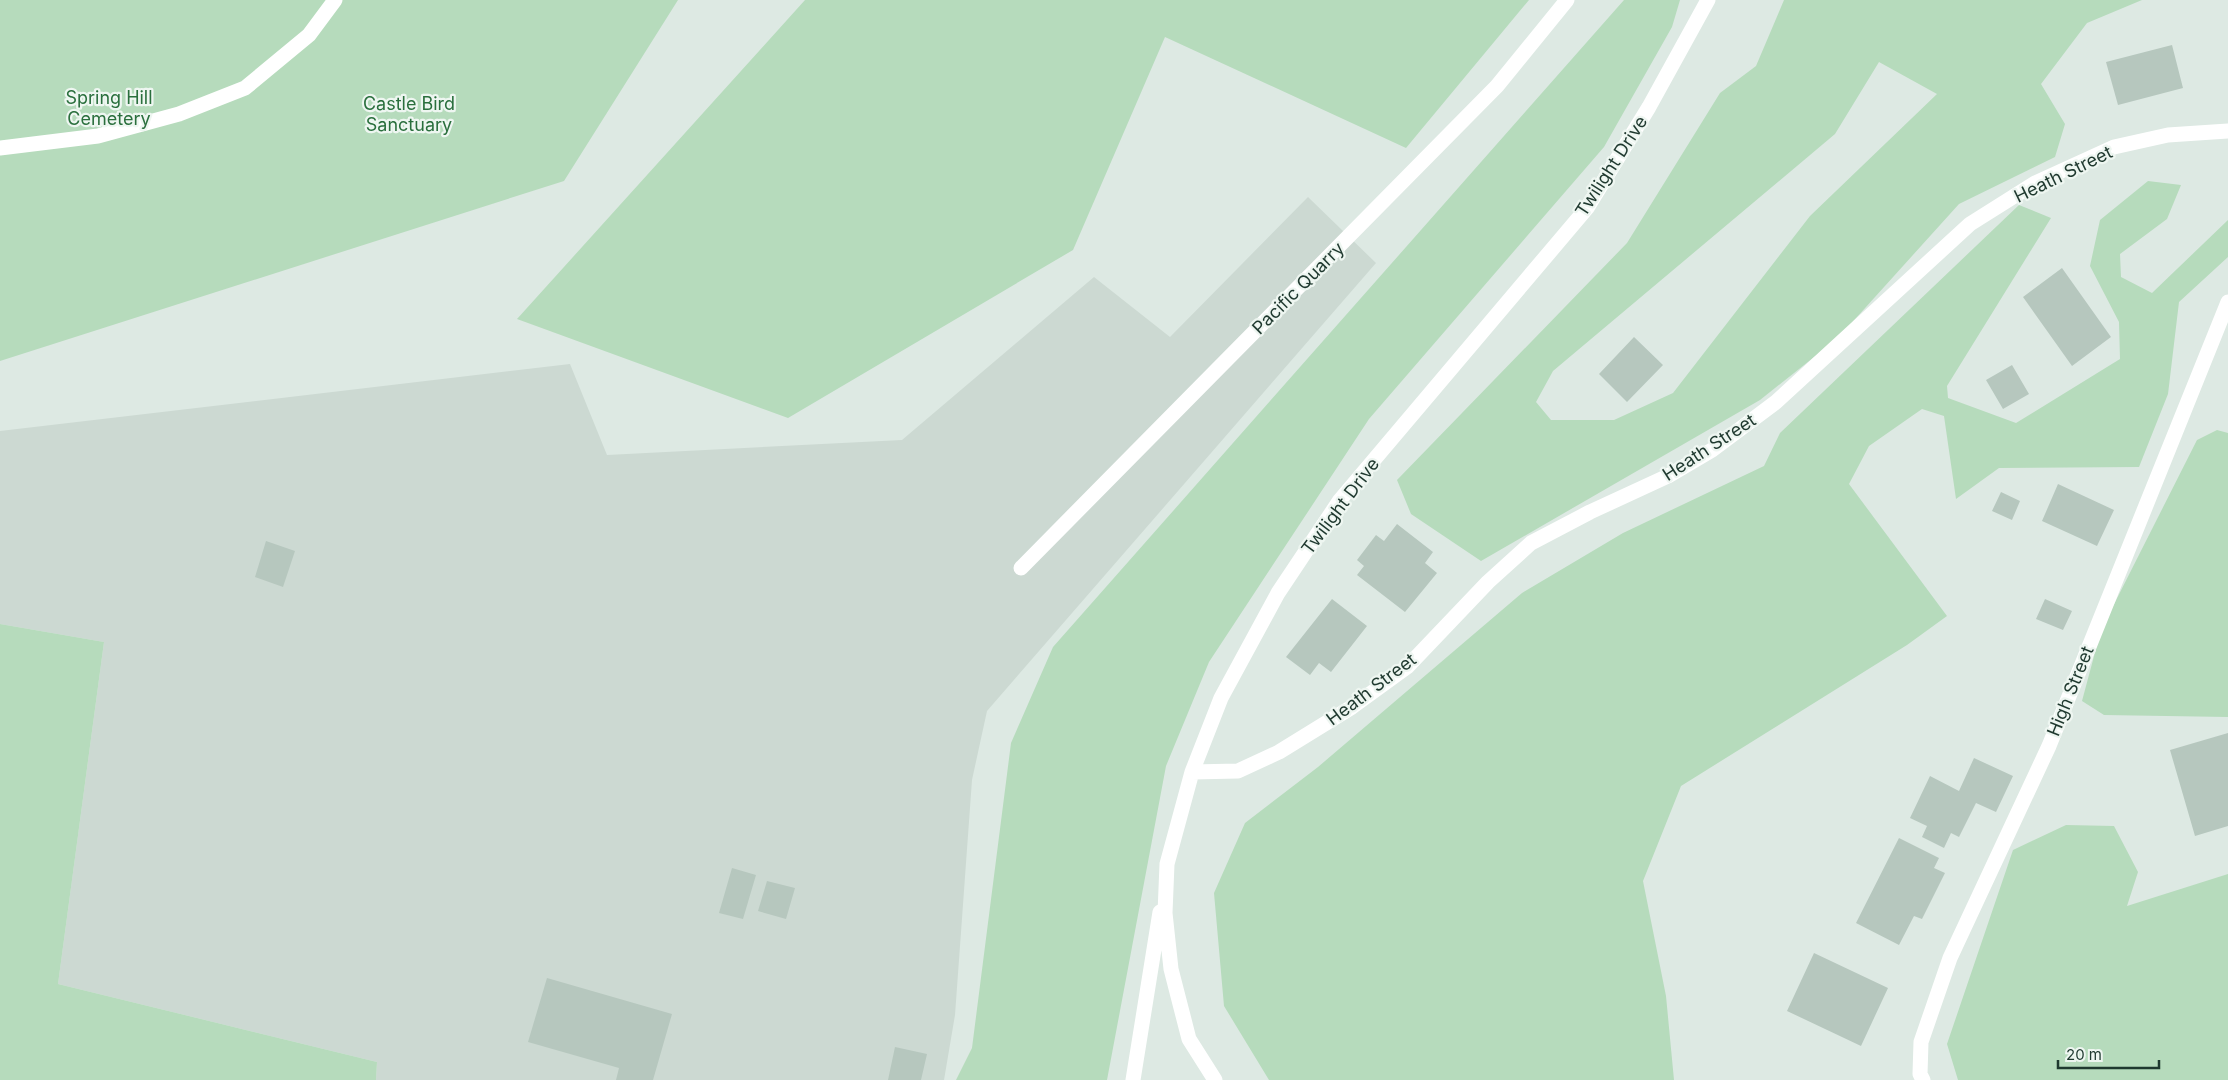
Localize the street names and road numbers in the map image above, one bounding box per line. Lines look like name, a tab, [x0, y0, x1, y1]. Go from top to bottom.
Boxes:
street label: Twilight Drive	[1571, 112, 1651, 220]
street label: Heath Street	[2011, 141, 2116, 207]
street label: Pacific Quarry	[1248, 238, 1348, 338]
street label: Heath Street	[1659, 409, 1759, 485]
street label: Twilight Drive	[1297, 454, 1383, 558]
street label: High Street	[2042, 643, 2098, 739]
street label: Heath Street	[1322, 648, 1420, 729]

